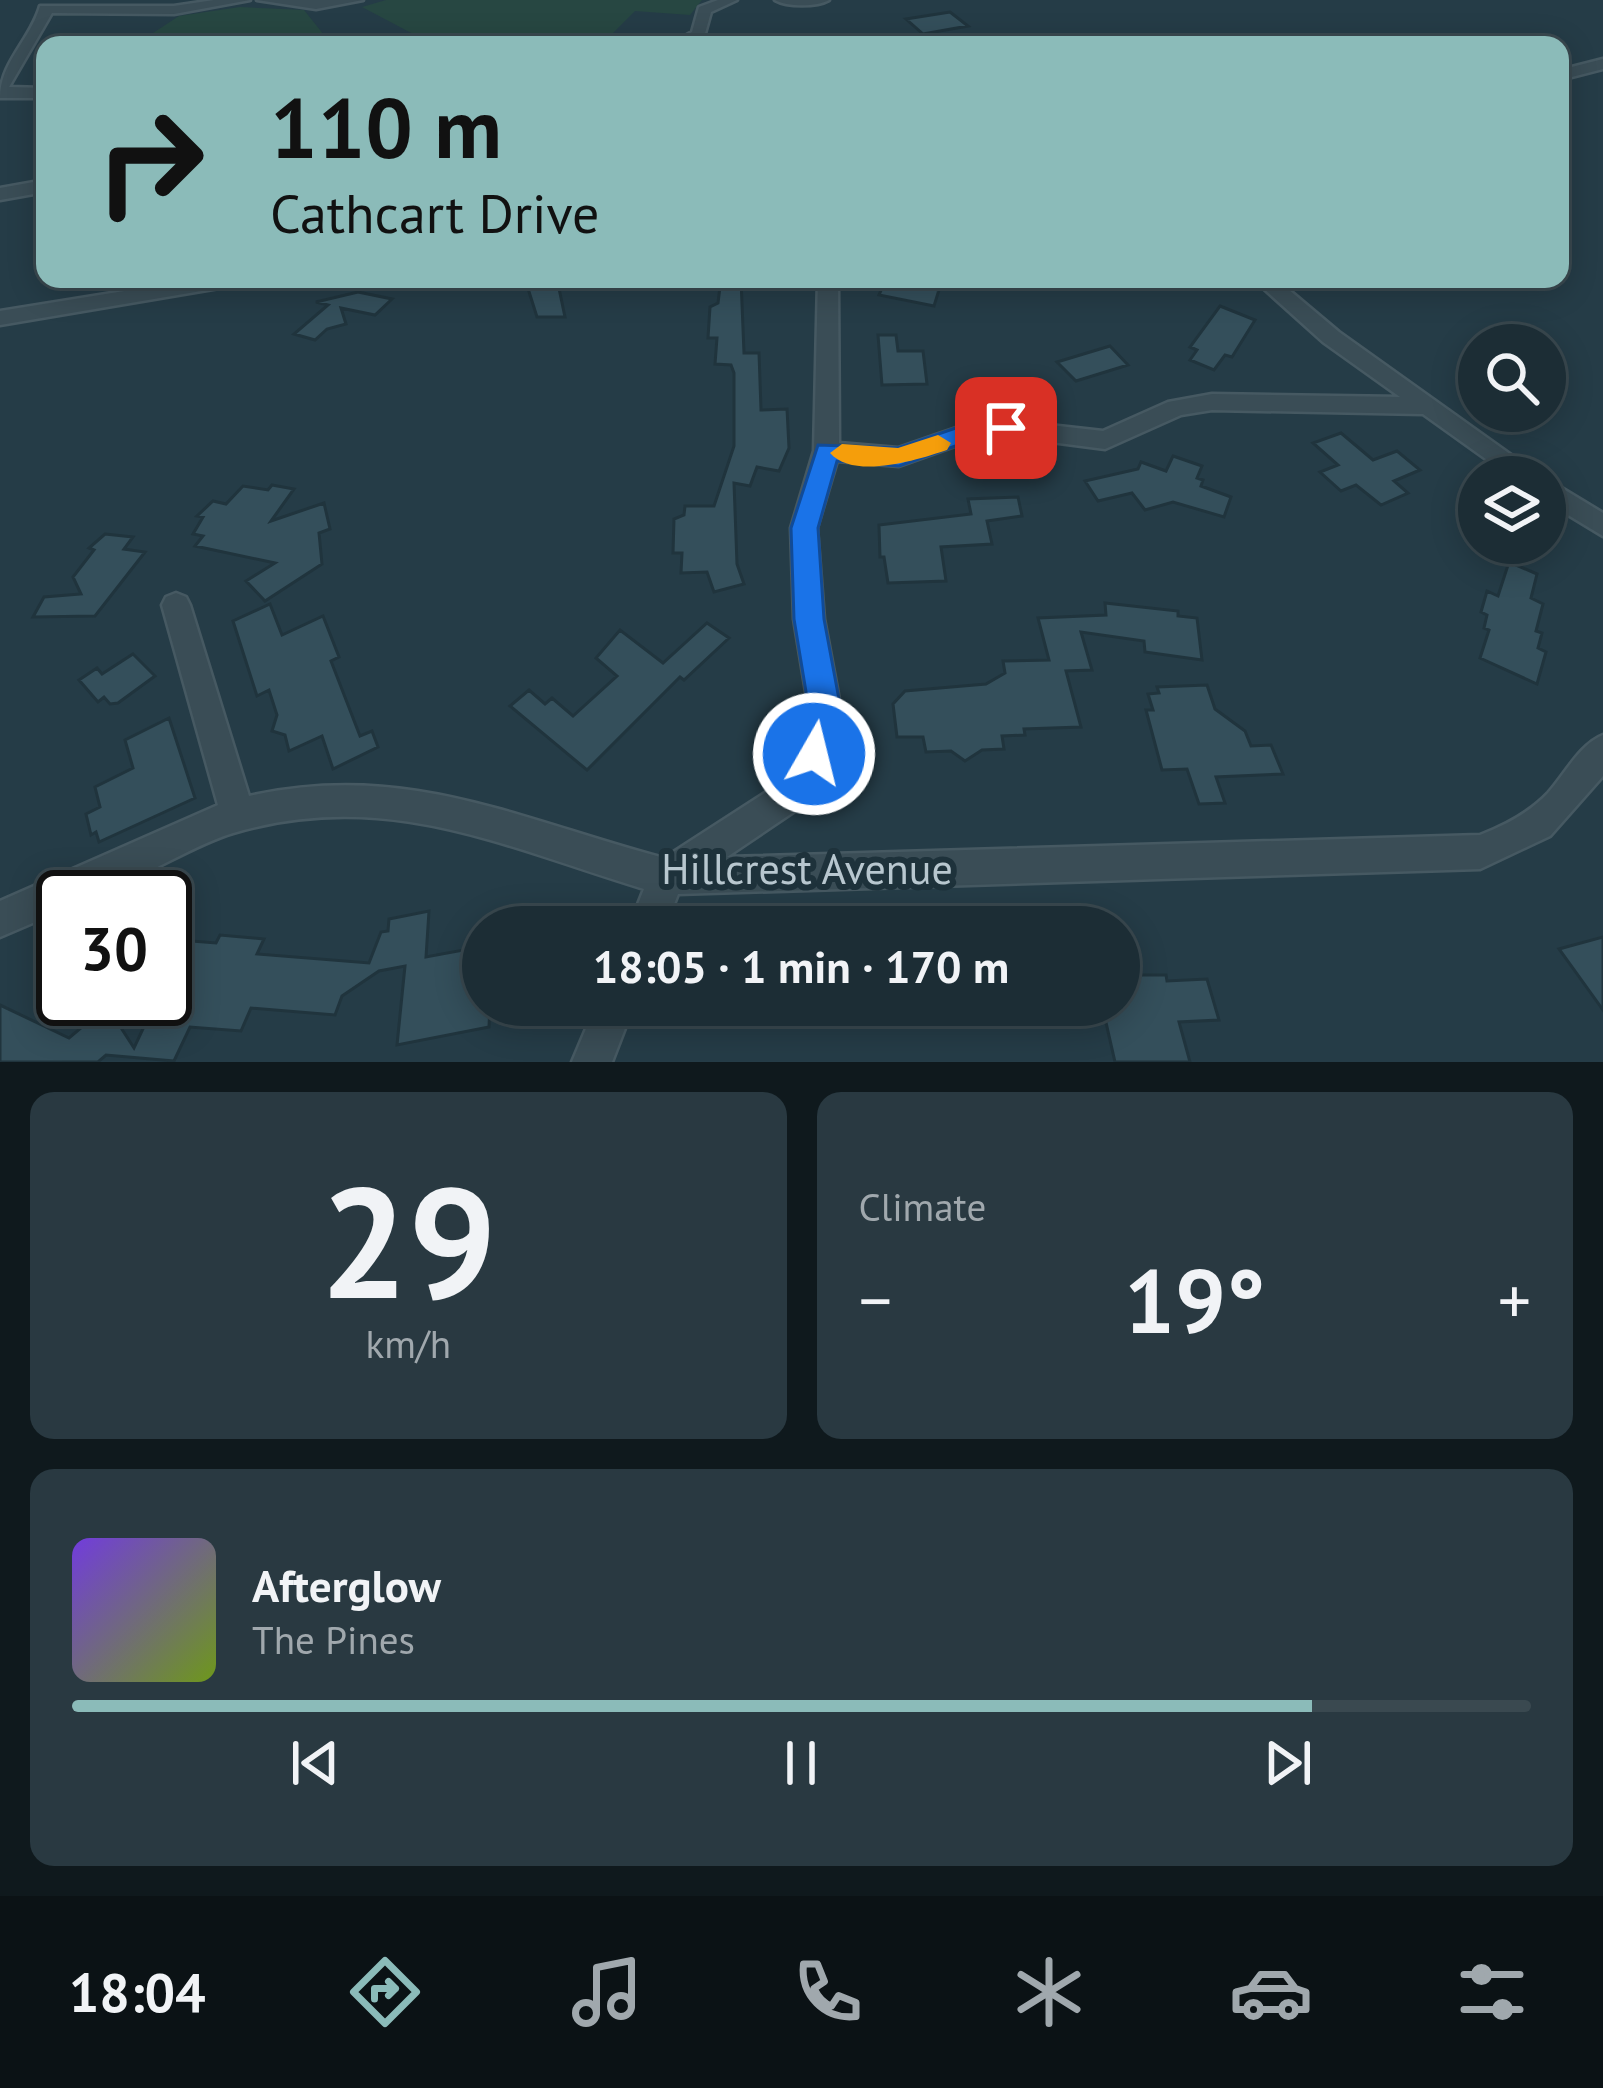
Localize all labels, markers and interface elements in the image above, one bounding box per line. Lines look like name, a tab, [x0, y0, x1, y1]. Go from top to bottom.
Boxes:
text: 110 m	[270, 72, 502, 181]
icon: right	[72, 84, 228, 240]
text: Cathcart Drive	[270, 178, 599, 248]
map controls	[1458, 324, 1566, 564]
button: search	[1458, 324, 1566, 432]
pin	[955, 377, 1057, 479]
icon: arrive	[973, 395, 1039, 461]
button: layers	[1458, 456, 1566, 564]
position arrow	[751, 691, 877, 817]
street label: Hillcrest Avenue	[661, 841, 953, 896]
speed limit sign: 30	[36, 870, 192, 1026]
text: 18:05 · 1 min · 170 m	[593, 937, 1009, 995]
text: 29	[320, 1139, 497, 1341]
text: Climate	[859, 1181, 986, 1232]
text: 19°	[1124, 1241, 1265, 1358]
text: −	[859, 1257, 892, 1342]
text: +	[1498, 1257, 1531, 1342]
text: km/h	[366, 1318, 451, 1369]
text: Afterglow	[252, 1556, 441, 1614]
text: The Pines	[252, 1614, 415, 1665]
icon: previous	[282, 1730, 348, 1796]
icon: pause	[768, 1730, 834, 1796]
icon: next	[1255, 1730, 1321, 1796]
icon: directions	[343, 1950, 427, 2034]
icon: music	[565, 1950, 649, 2034]
icon: phone	[786, 1950, 870, 2034]
icon: climate	[1007, 1950, 1091, 2034]
icon: car	[1229, 1950, 1313, 2034]
icon: filters	[1450, 1950, 1534, 2034]
text: 18:04	[69, 1957, 206, 2027]

